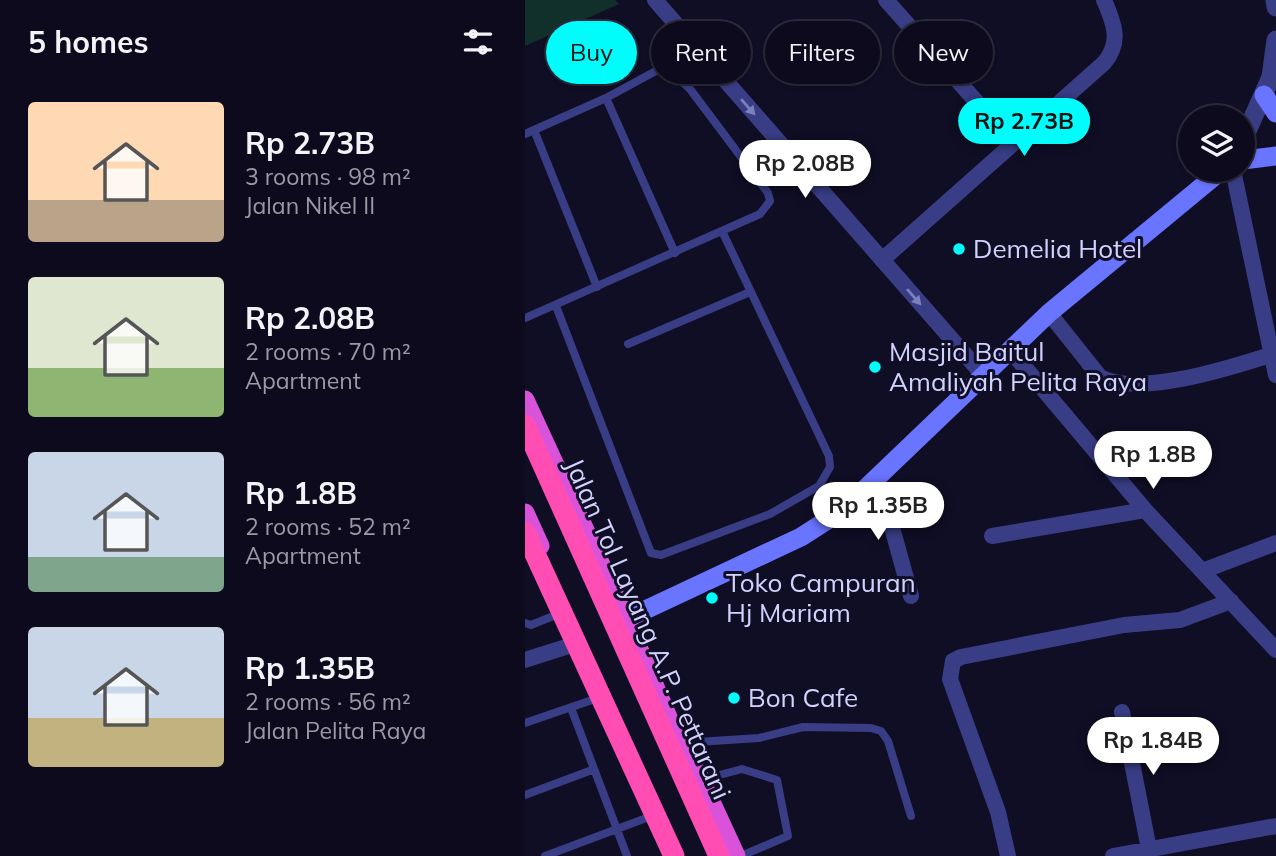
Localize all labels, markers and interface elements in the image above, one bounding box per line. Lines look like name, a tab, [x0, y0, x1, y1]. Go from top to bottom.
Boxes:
chip: Buy	[546, 21, 637, 84]
chip: Rent	[651, 21, 751, 84]
chip: Filters	[765, 21, 880, 84]
chip: New	[894, 21, 993, 84]
text: 5 homes	[28, 23, 149, 61]
icon: filters	[459, 23, 497, 61]
one-way arrow	[740, 98, 756, 116]
pin: Rp 2.73B	[952, 99, 1096, 158]
map controls	[1178, 105, 1255, 182]
button: layers	[1178, 105, 1255, 182]
text: Rp 2.73B	[974, 106, 1074, 135]
text: Rp 2.73B	[245, 124, 375, 162]
icon: home	[84, 130, 168, 214]
pin: Rp 2.08B	[733, 140, 877, 200]
text: Rp 2.08B	[755, 148, 855, 177]
text: 3 rooms · 98 m²	[245, 162, 411, 191]
text: Jalan Nikel II	[245, 191, 375, 220]
place label: Demelia Hotel	[973, 232, 1142, 265]
marker: Demelia Hotel	[951, 241, 967, 257]
one-way arrow	[906, 288, 921, 305]
text: Rp 2.08B	[245, 299, 375, 337]
icon: home	[84, 305, 168, 389]
place label: Masjid Baitul Amaliyah Pelita Raya	[889, 335, 1147, 398]
text: 2 rooms · 70 m²	[245, 337, 411, 366]
marker: Masjid Baitul Amaliyah Pelita Raya	[867, 359, 883, 375]
text: Apartment	[245, 366, 361, 395]
pin: Rp 1.8B	[1088, 432, 1218, 491]
text: Rp 1.8B	[1110, 439, 1196, 468]
street label: Jalan Tol Layang A.P. Pettarani	[558, 453, 739, 805]
text: Rp 1.8B	[245, 474, 357, 512]
icon: home	[84, 480, 168, 564]
pin: Rp 1.35B	[806, 482, 950, 542]
text: Rp 1.35B	[828, 490, 928, 519]
text: 2 rooms · 52 m²	[245, 512, 411, 541]
text: Apartment	[245, 541, 361, 570]
place label: Toko Campuran Hj Mariam	[726, 566, 916, 629]
marker: Toko Campuran Hj Mariam	[704, 590, 720, 606]
text: Rp 1.35B	[245, 649, 375, 687]
icon: home	[84, 655, 168, 739]
place label: Bon Cafe	[748, 681, 858, 714]
text: 2 rooms · 56 m²	[245, 687, 411, 716]
marker: Bon Cafe	[726, 690, 742, 706]
text: Jalan Pelita Raya	[245, 716, 426, 745]
pin: Rp 1.84B	[1081, 718, 1225, 777]
text: Rp 1.84B	[1103, 725, 1203, 754]

